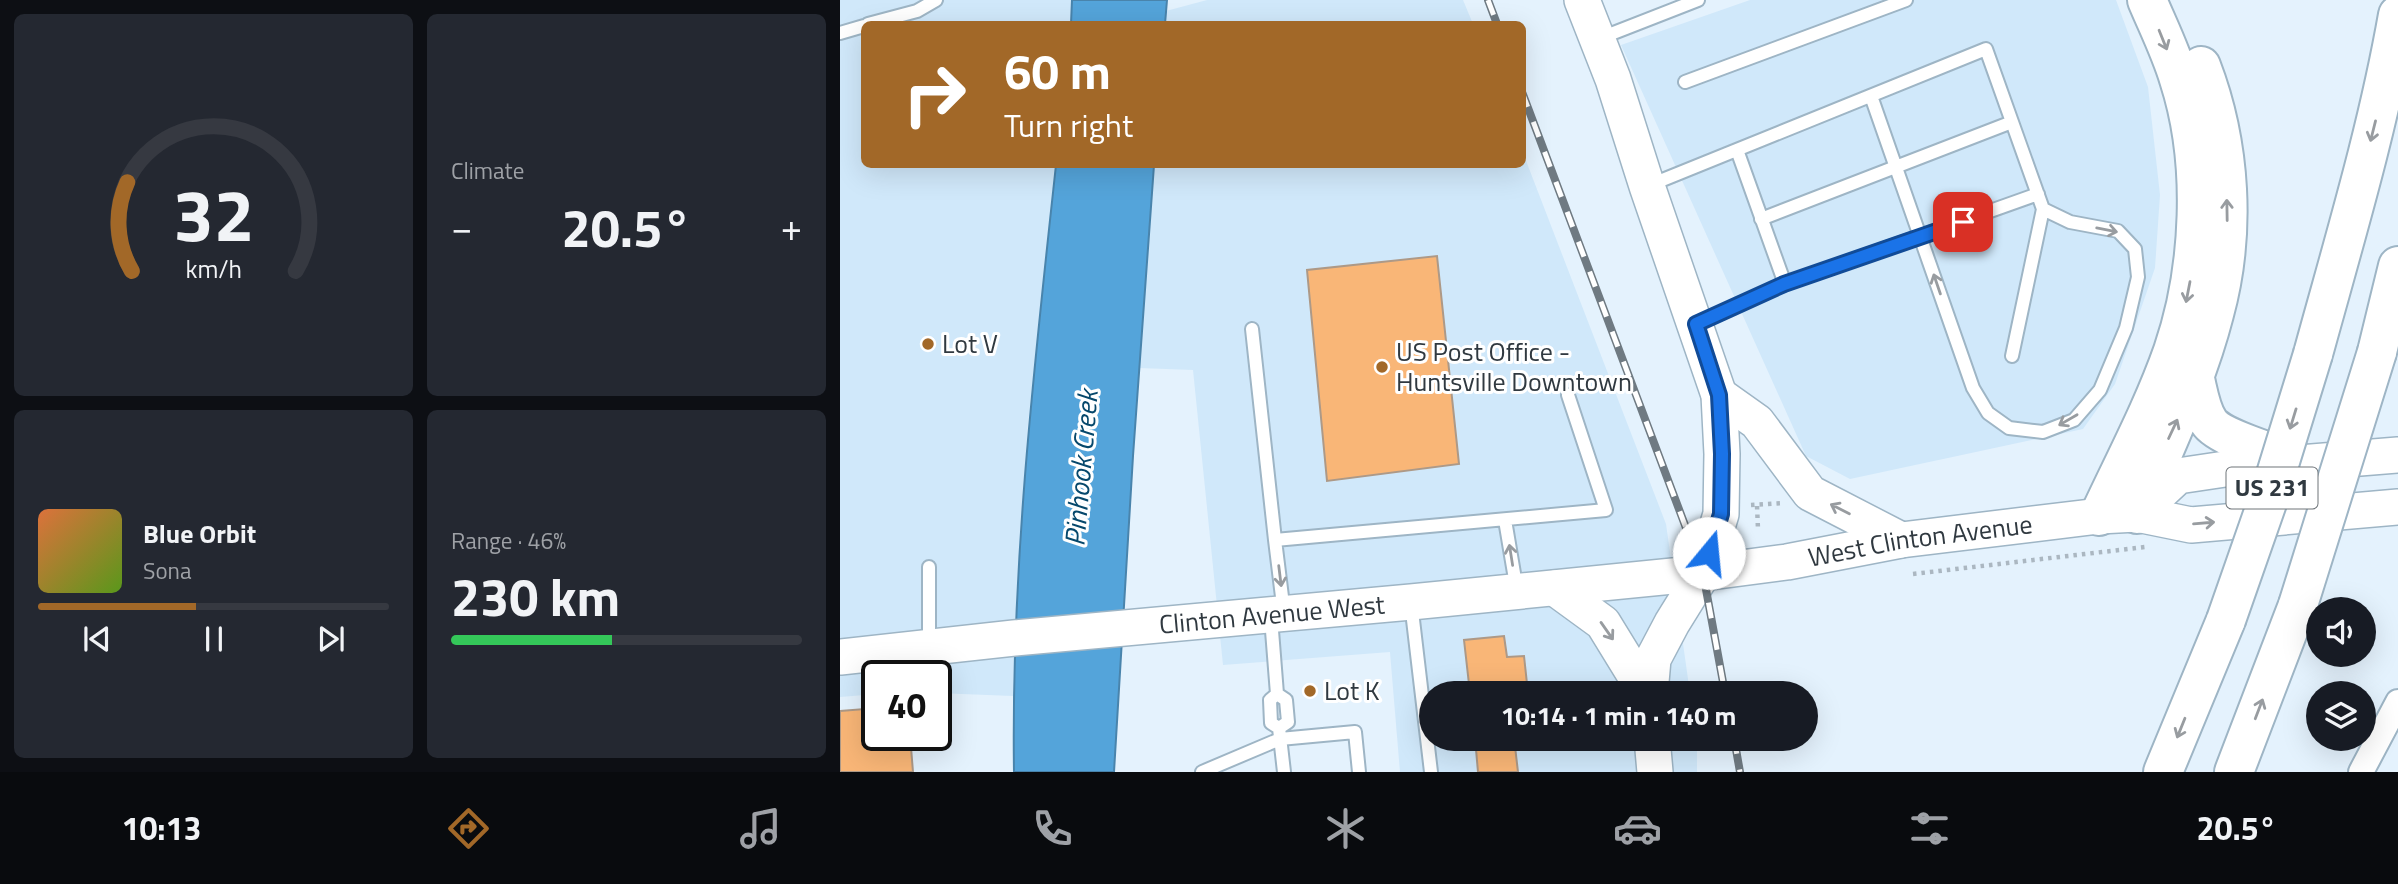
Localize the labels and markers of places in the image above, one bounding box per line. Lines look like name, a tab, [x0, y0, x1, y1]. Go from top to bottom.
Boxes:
pin	[1933, 192, 1993, 252]
place label: Lot V	[942, 324, 998, 363]
place label: US Post Office - Huntsville Downtown	[1396, 332, 1632, 401]
marker: Lot V	[920, 336, 936, 352]
marker: US Post Office - Huntsville Downtown	[1374, 359, 1390, 375]
place label: Lot K	[1324, 671, 1380, 710]
marker: Lot K	[1302, 683, 1318, 699]

